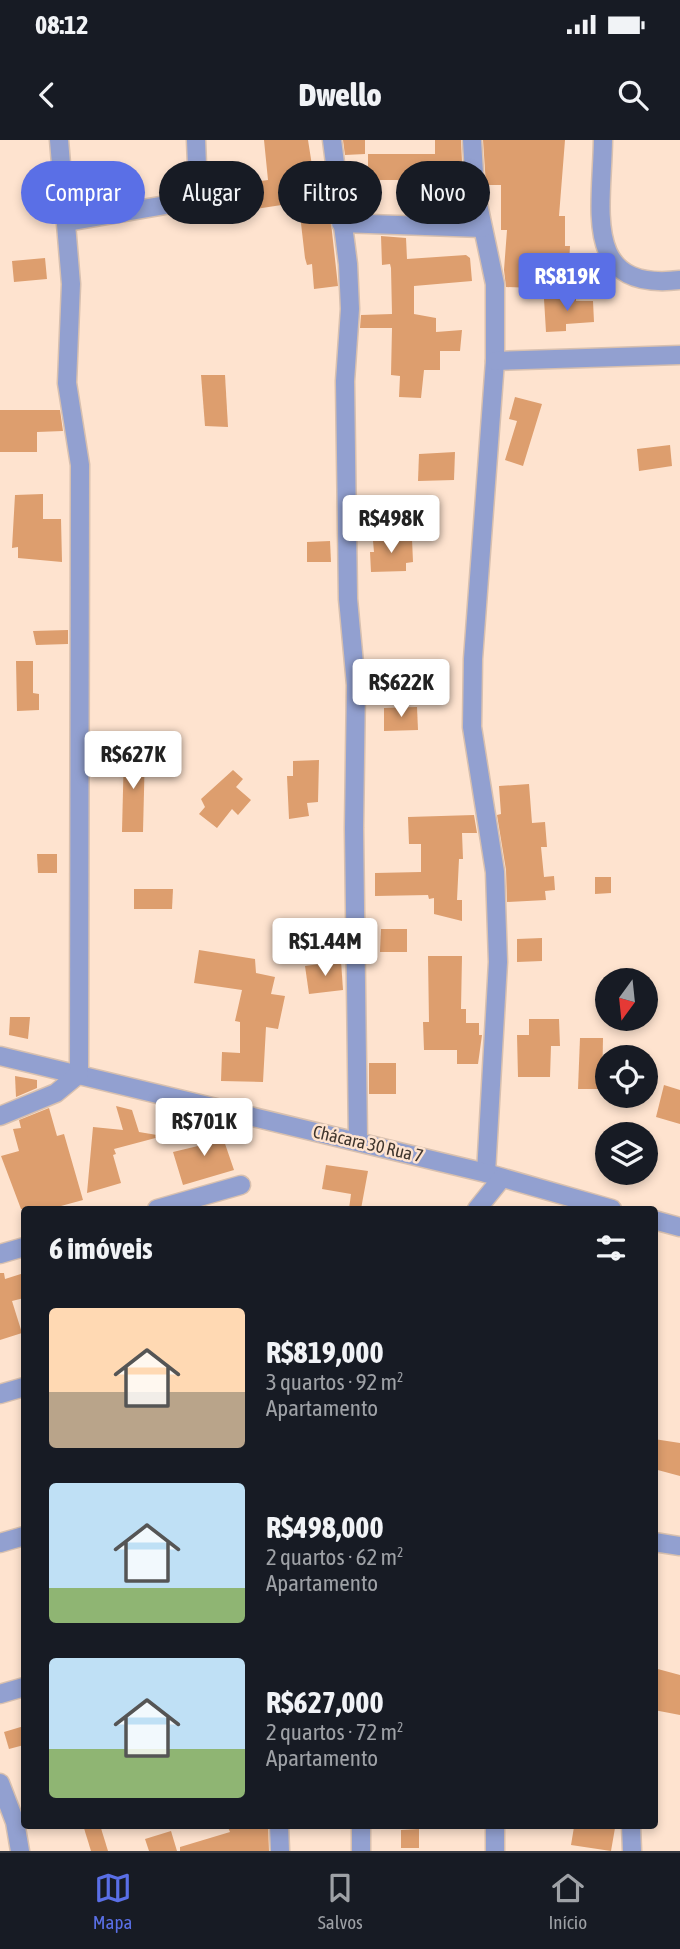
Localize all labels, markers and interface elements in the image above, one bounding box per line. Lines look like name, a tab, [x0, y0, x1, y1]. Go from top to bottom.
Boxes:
text: 08:12	[35, 10, 89, 40]
icon: back	[28, 76, 66, 114]
text: Dwello	[299, 76, 381, 113]
icon: search	[614, 76, 652, 114]
chip: Comprar	[21, 161, 145, 224]
chip: Alugar	[159, 161, 264, 224]
chip: Filtros	[278, 161, 382, 224]
chip: Novo	[396, 161, 490, 224]
pin: R$819K	[510, 254, 624, 313]
text: R$819K	[535, 263, 599, 289]
pin: R$498K	[334, 496, 448, 555]
text: R$498K	[359, 505, 423, 531]
pin: R$622K	[344, 660, 458, 719]
text: R$622K	[369, 669, 433, 695]
pin: R$627K	[76, 732, 190, 791]
text: R$627K	[101, 741, 165, 767]
pin: R$1.44M	[260, 918, 390, 978]
text: R$1.44M	[288, 928, 362, 954]
north arrow	[595, 968, 658, 1031]
map controls	[595, 968, 658, 1185]
button: locate	[595, 1045, 658, 1108]
pin: R$701K	[147, 1098, 261, 1158]
text: R$701K	[172, 1108, 236, 1134]
street label: Chácara 30 Rua 7	[311, 1121, 425, 1166]
button: layers	[595, 1122, 658, 1185]
icon: filters	[592, 1229, 630, 1267]
text: 6 imóveis	[49, 1231, 153, 1265]
text: R$819,000	[266, 1335, 384, 1369]
icon: home	[105, 1336, 189, 1420]
text: 3 quartos · 92 m²	[266, 1369, 404, 1395]
text: Apartamento	[266, 1395, 378, 1421]
text: R$498,000	[266, 1510, 384, 1544]
icon: home	[105, 1511, 189, 1595]
text: 2 quartos · 62 m²	[266, 1544, 404, 1570]
text: Apartamento	[266, 1570, 378, 1596]
text: R$627,000	[266, 1685, 384, 1719]
icon: home	[105, 1686, 189, 1770]
text: 2 quartos · 72 m²	[266, 1719, 404, 1745]
text: Apartamento	[266, 1745, 378, 1771]
tab: Mapa	[93, 1869, 132, 1933]
tab: Salvos	[318, 1869, 363, 1933]
tab: Início	[548, 1869, 587, 1933]

